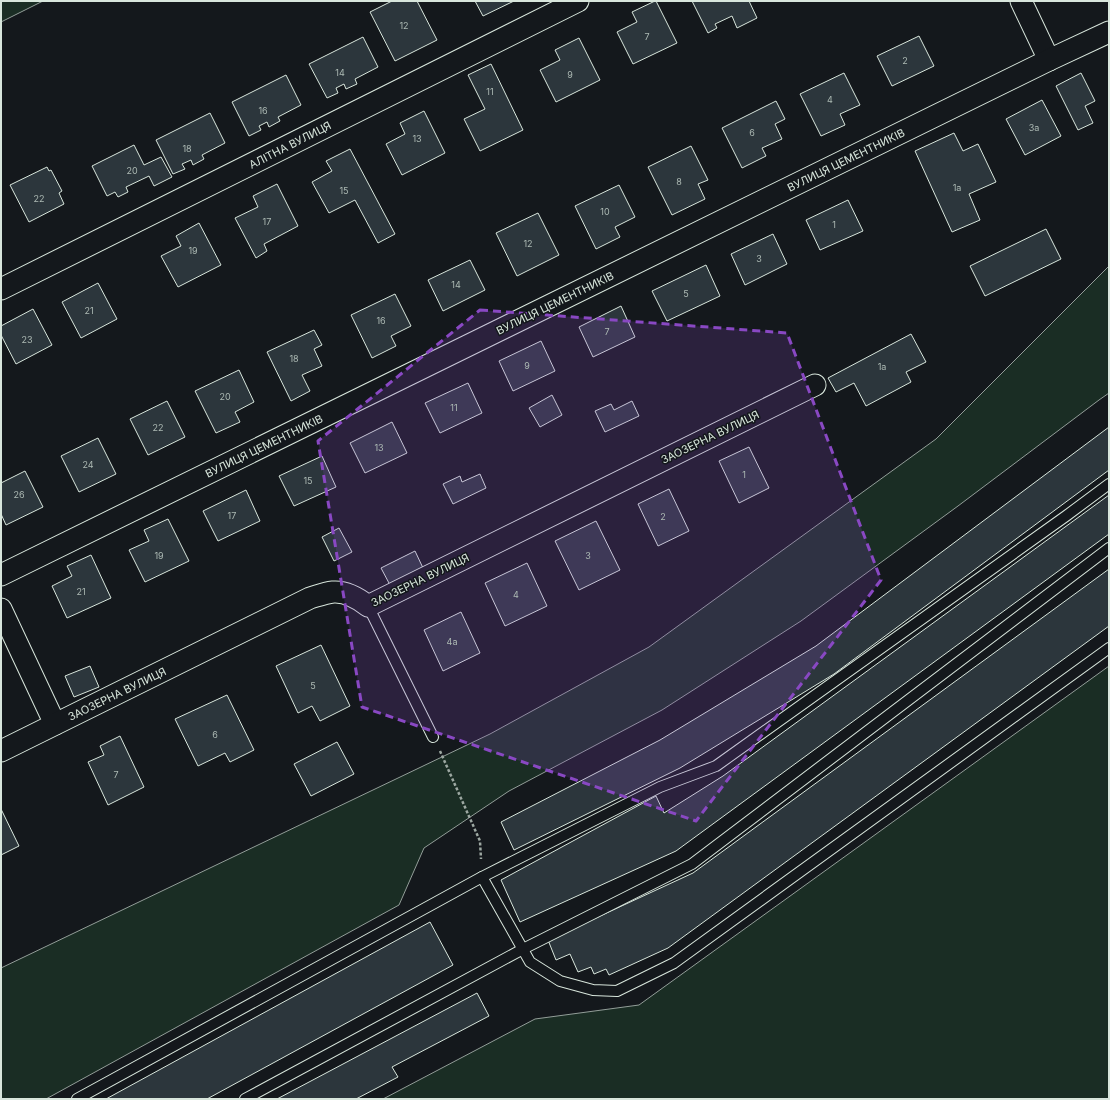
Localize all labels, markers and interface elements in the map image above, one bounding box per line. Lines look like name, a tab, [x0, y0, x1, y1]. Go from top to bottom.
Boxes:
house number: 12	[399, 20, 409, 31]
house number: 7	[644, 31, 650, 42]
house number: 2	[902, 55, 908, 66]
house number: 14	[335, 67, 345, 78]
house number: 9	[567, 69, 573, 80]
house number: 11	[486, 86, 494, 97]
house number: 4	[827, 94, 833, 105]
house number: 16	[258, 105, 268, 116]
street label: АЛІТНА ВУЛИЦЯ	[247, 118, 333, 172]
house number: 3а	[1029, 122, 1039, 133]
street label: ВУЛИЦЯ ЦЕМЕНТНИКІВ	[785, 125, 907, 195]
house number: 6	[749, 127, 755, 138]
house number: 13	[412, 133, 422, 144]
house number: 18	[182, 143, 192, 154]
house number: 20	[126, 165, 138, 176]
house number: 8	[676, 176, 682, 187]
house number: 1а	[953, 182, 961, 193]
house number: 15	[339, 185, 349, 196]
house number: 22	[34, 193, 44, 204]
house number: 10	[600, 206, 610, 217]
house number: 17	[263, 216, 271, 227]
house number: 1	[832, 219, 836, 230]
house number: 12	[523, 238, 533, 249]
house number: 19	[188, 245, 198, 256]
house number: 3	[756, 253, 762, 264]
street label: ВУЛИЦЯ ЦЕМЕНТНИКІВ	[494, 268, 616, 338]
house number: 14	[451, 279, 461, 290]
house number: 5	[683, 288, 689, 299]
house number: 21	[84, 305, 94, 316]
house number: 16	[376, 315, 386, 326]
house number: 7	[604, 326, 610, 337]
house number: 23	[21, 334, 33, 345]
house number: 18	[289, 353, 299, 364]
house number: 9	[524, 360, 530, 371]
house number: 1а	[878, 361, 886, 372]
house number: 20	[219, 391, 231, 402]
house number: 11	[450, 402, 458, 413]
street label: ЗАОЗЕРНА ВУЛИЦЯ	[659, 407, 761, 467]
street label: ВУЛИЦЯ ЦЕМЕНТНИКІВ	[203, 411, 325, 481]
house number: 22	[153, 422, 163, 433]
house number: 13	[374, 442, 384, 453]
house number: 24	[82, 459, 94, 470]
house number: 1	[742, 469, 746, 480]
house number: 15	[303, 475, 313, 486]
house number: 26	[13, 489, 25, 500]
house number: 17	[228, 510, 236, 521]
house number: 2	[660, 511, 666, 522]
house number: 19	[154, 550, 164, 561]
street label: ЗАОЗЕРНА ВУЛИЦЯ	[369, 550, 471, 610]
house number: 3	[585, 550, 591, 561]
house number: 21	[76, 586, 86, 597]
house number: 4	[513, 589, 519, 600]
house number: 4а	[447, 636, 457, 647]
street label: ЗАОЗЕРНА ВУЛИЦЯ	[66, 664, 168, 724]
house number: 5	[310, 680, 316, 691]
house number: 6	[212, 729, 218, 740]
house number: 7	[113, 769, 119, 780]

